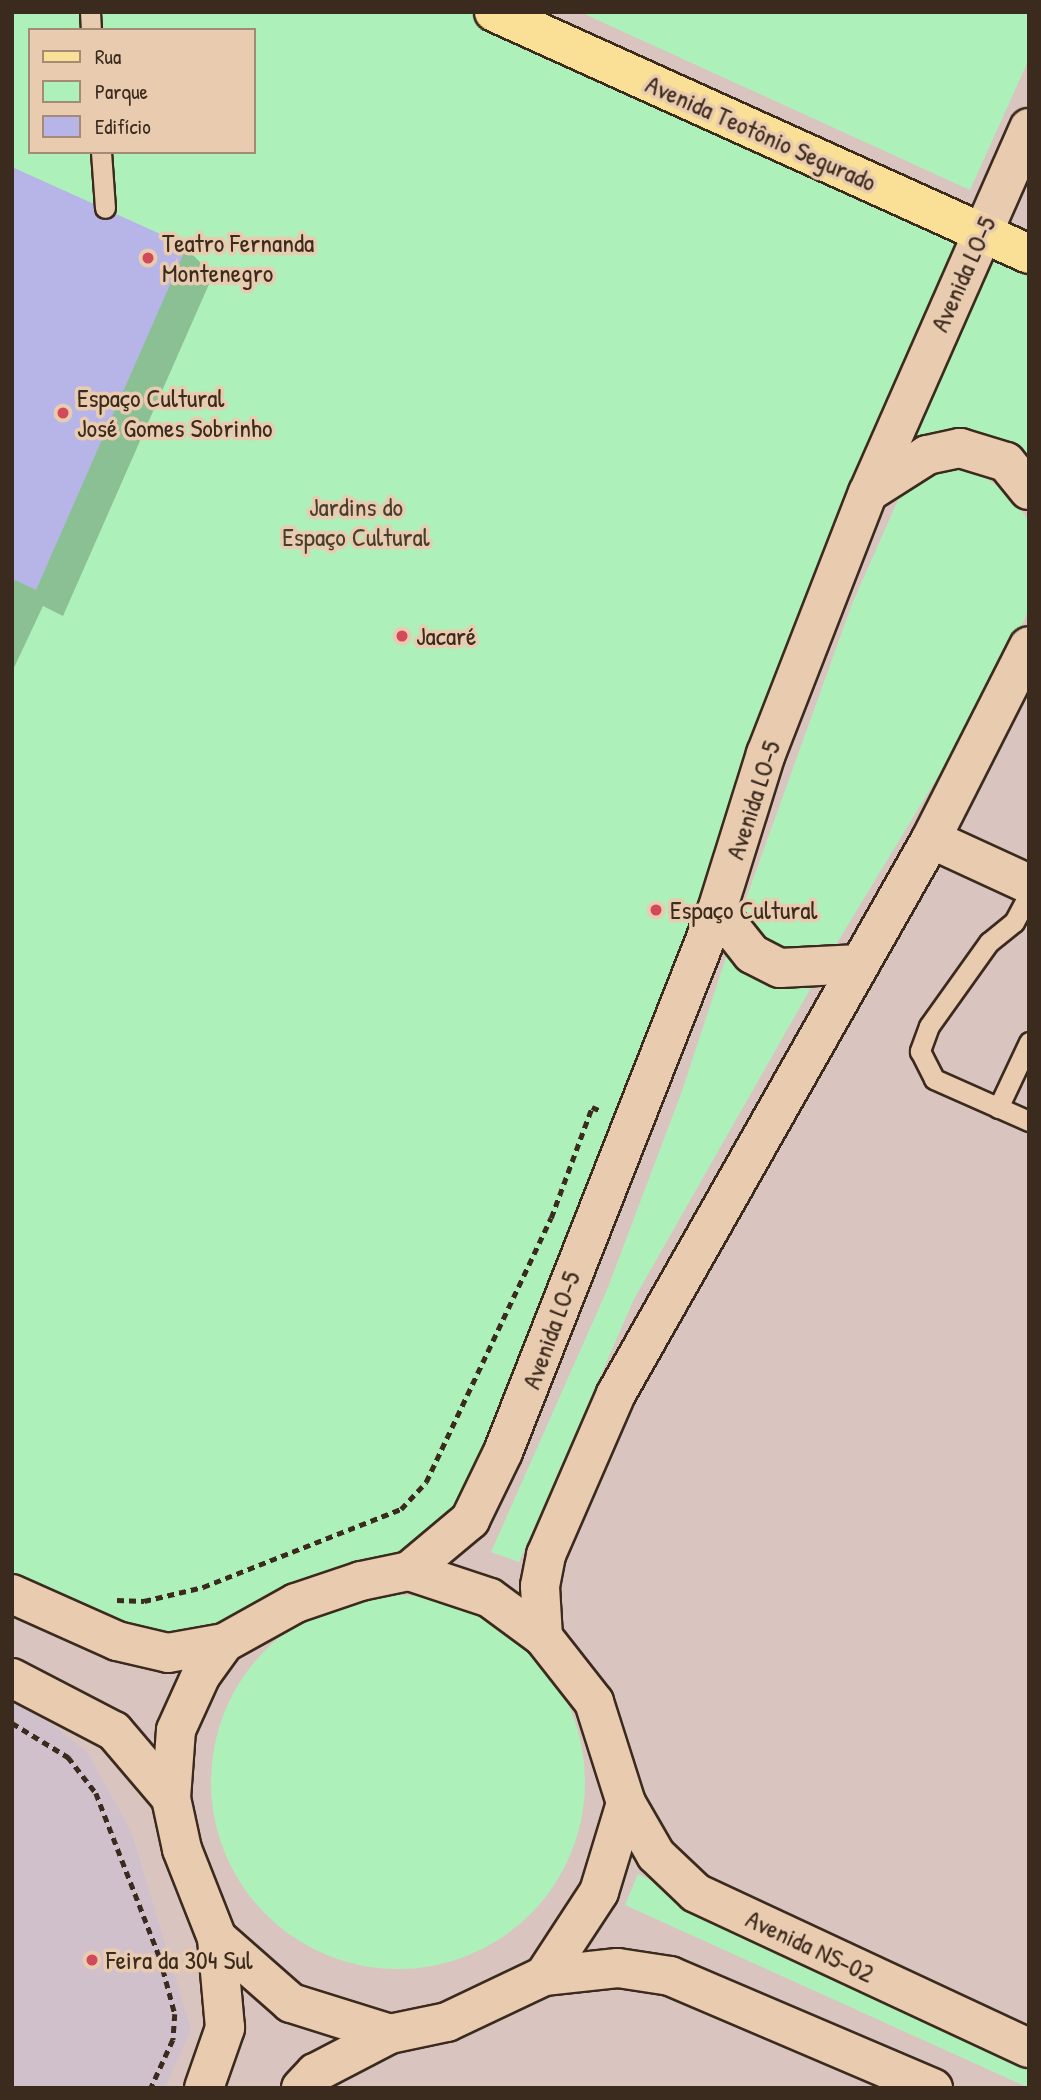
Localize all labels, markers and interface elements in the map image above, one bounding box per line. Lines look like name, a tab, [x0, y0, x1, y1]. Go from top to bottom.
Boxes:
legend	[28, 28, 256, 154]
text: Rua	[95, 42, 121, 71]
street label: Avenida Teotônio Segurado	[641, 68, 881, 198]
text: Parque	[95, 77, 148, 106]
text: Edifício	[95, 112, 151, 141]
street label: Avenida LO-5	[924, 211, 1002, 337]
place label: Teatro Fernanda Montenegro	[162, 227, 314, 288]
marker: Teatro Fernanda Montenegro	[140, 250, 156, 266]
place label: Espaço Cultural José Gomes Sobrinho	[77, 382, 273, 444]
marker: Espaço Cultural José Gomes Sobrinho	[55, 405, 71, 421]
park label: Jardins do Espaço Cultural	[282, 491, 430, 552]
place label: Jacaré	[416, 620, 476, 652]
marker: Jacaré	[394, 628, 410, 644]
street label: Avenida LO-5	[719, 737, 787, 863]
place label: Espaço Cultural	[670, 894, 817, 926]
marker: Espaço Cultural	[648, 902, 664, 918]
street label: Avenida LO-5	[515, 1267, 587, 1393]
street label: Avenida NS-02	[741, 1903, 879, 1989]
place label: Feira da 304 Sul	[106, 1944, 253, 1976]
marker: Feira da 304 Sul	[84, 1952, 100, 1968]

